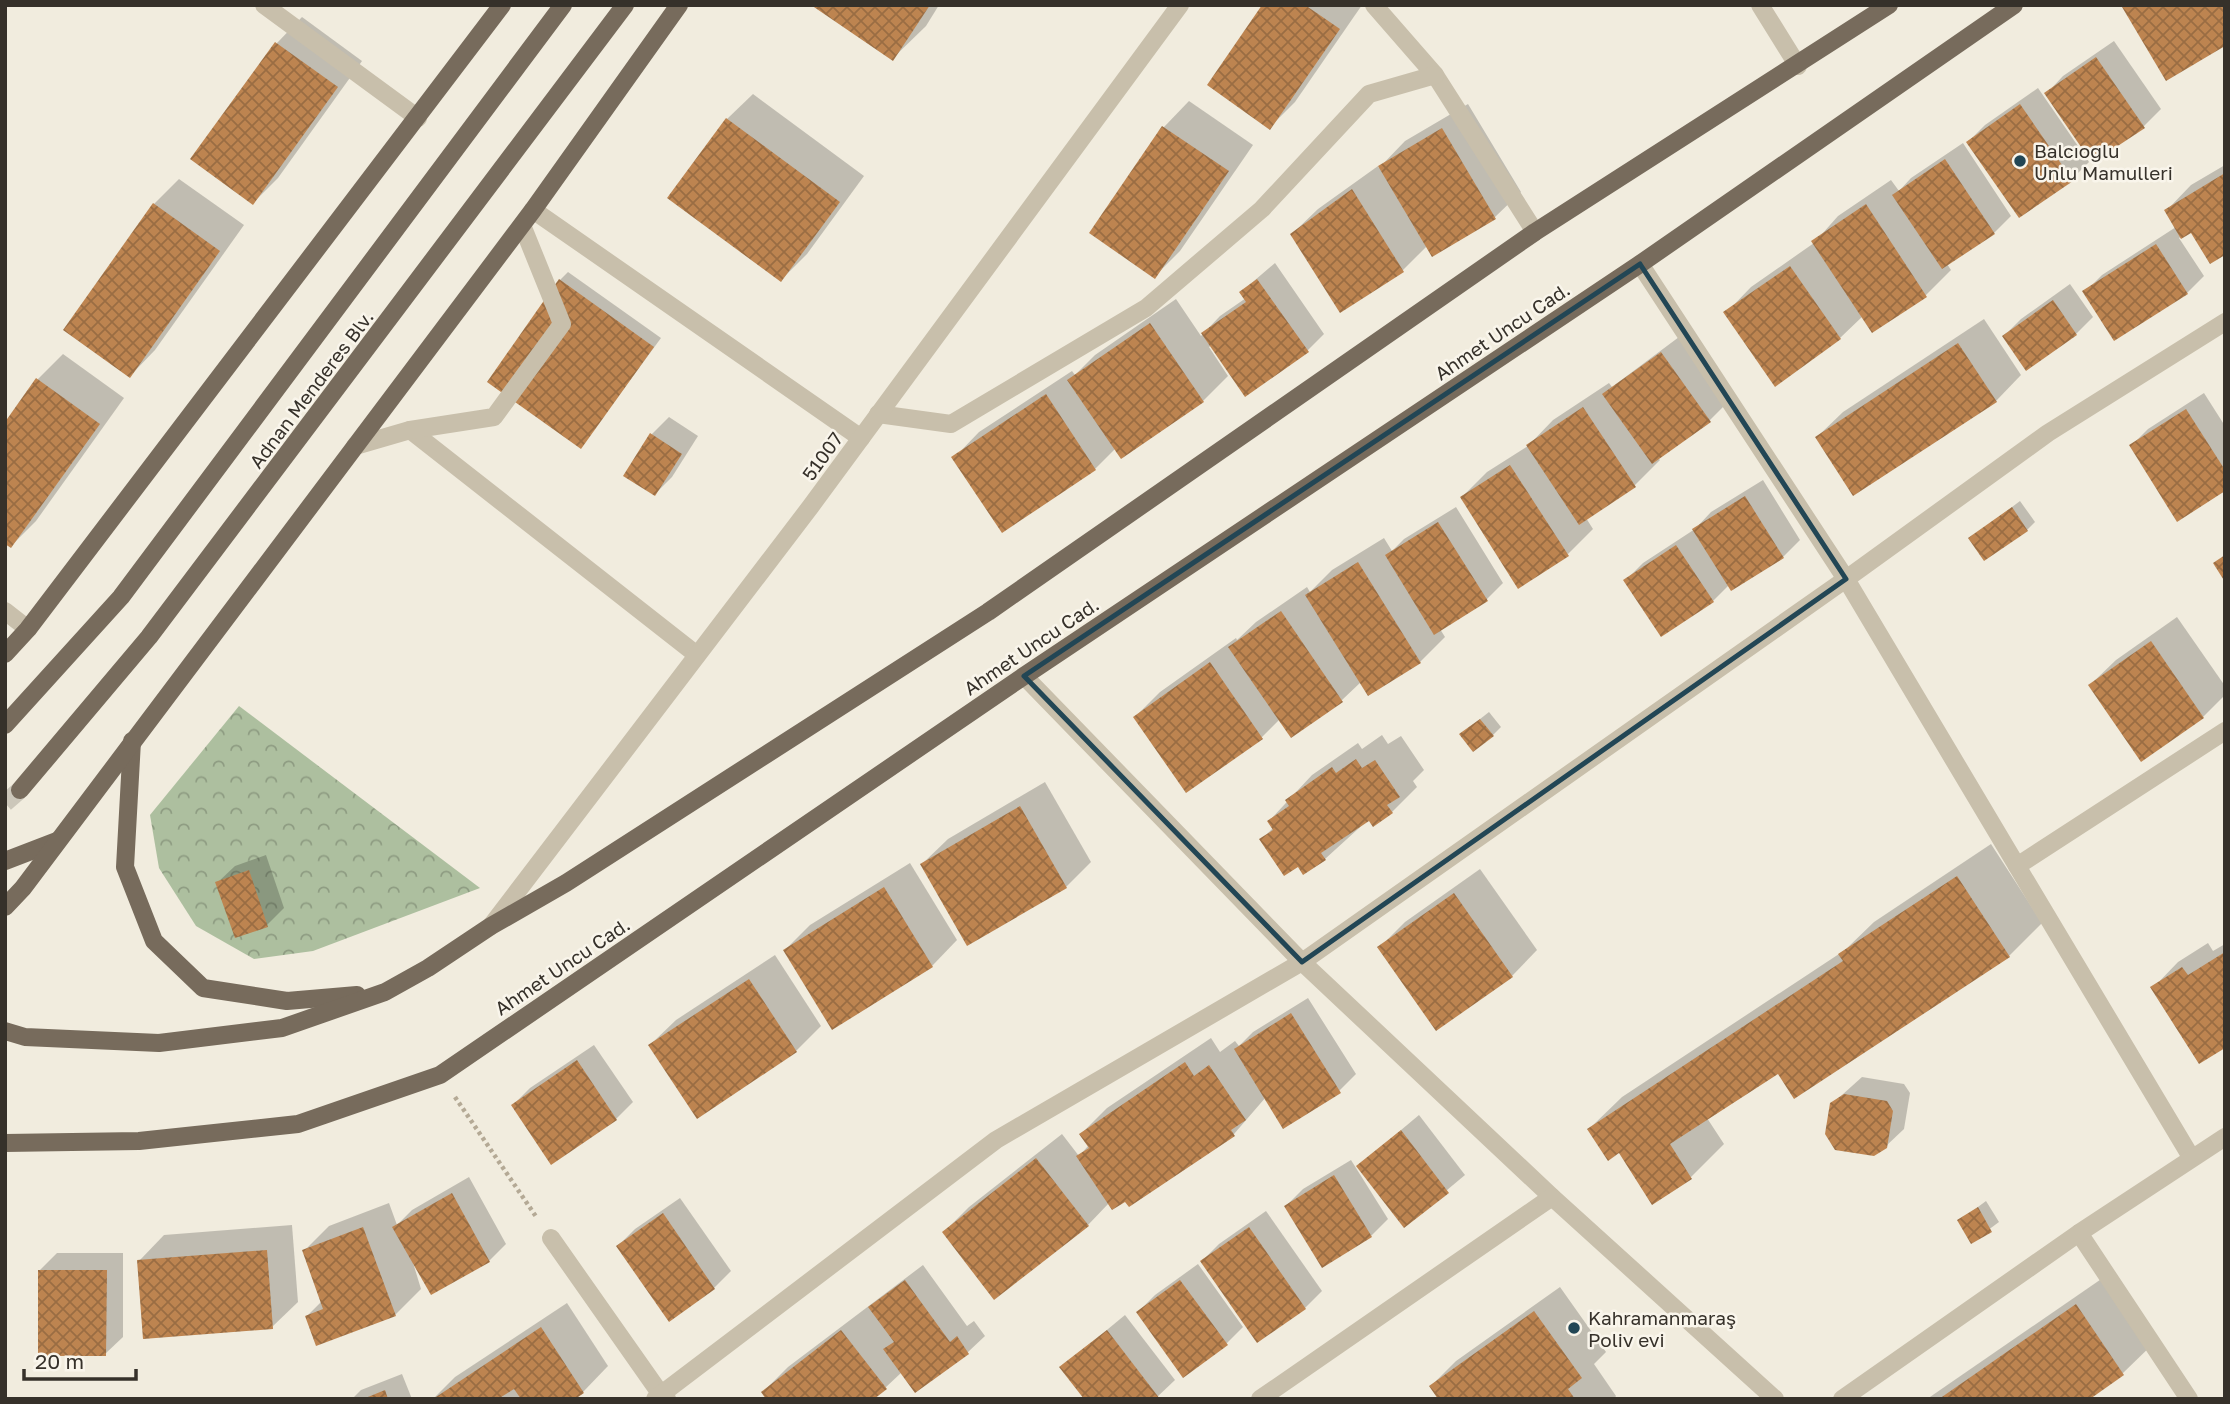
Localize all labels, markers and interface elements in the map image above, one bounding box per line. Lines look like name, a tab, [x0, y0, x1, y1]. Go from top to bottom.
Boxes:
place label: Balcıoglu Unlu Mamulleri	[2034, 139, 2173, 184]
marker: Balcıoglu Unlu Mamulleri	[2012, 153, 2028, 169]
street label: Ahmet Uncu Cad.	[1430, 277, 1574, 385]
street label: Adnan Menderes Blv.	[244, 306, 378, 472]
street label: 51007	[797, 427, 847, 485]
street label: Ahmet Uncu Cad.	[959, 592, 1103, 700]
street label: Ahmet Uncu Cad.	[490, 912, 634, 1020]
place label: Kahramanmaraş Poliv evi	[1588, 1306, 1736, 1351]
marker: Kahramanmaraş Poliv evi	[1566, 1320, 1582, 1336]
scale bar	[24, 1338, 136, 1382]
text: 20 m	[35, 1348, 84, 1374]

